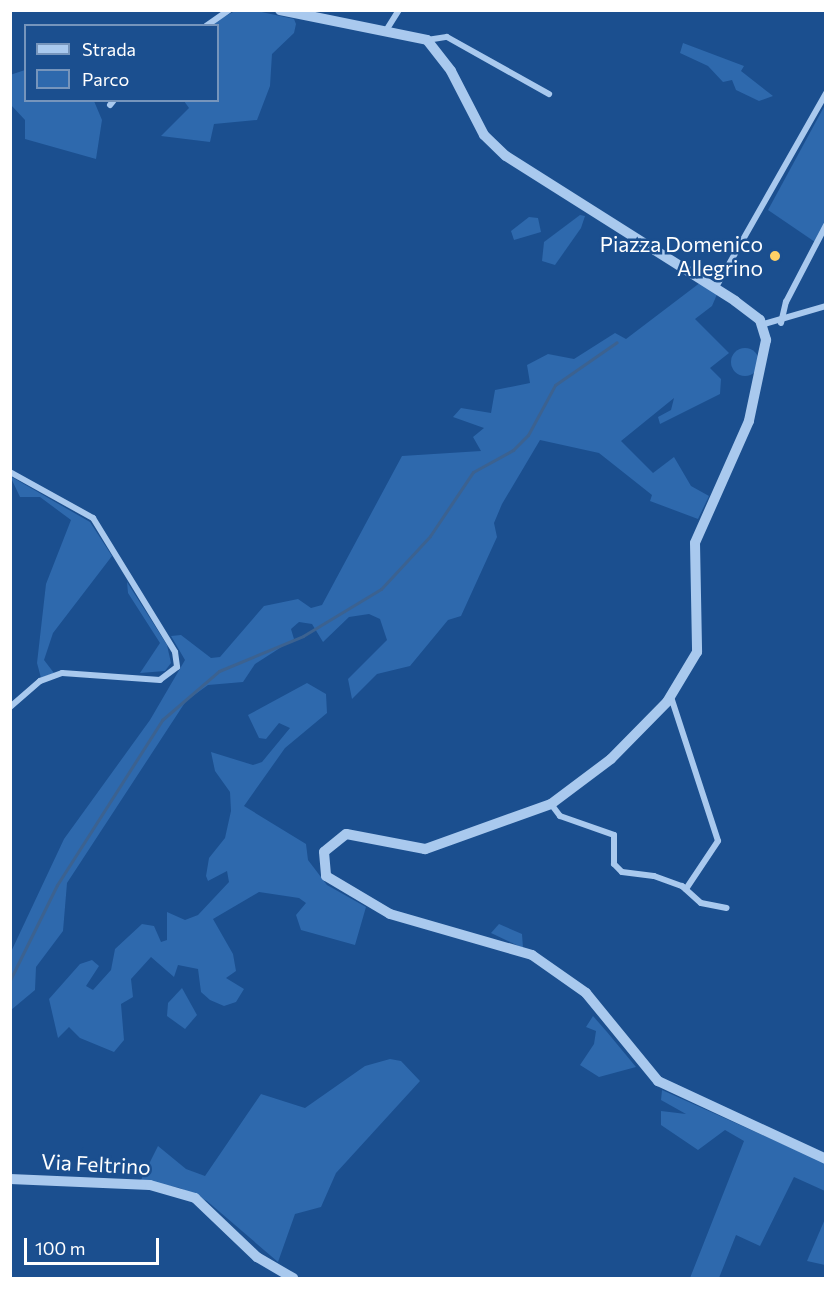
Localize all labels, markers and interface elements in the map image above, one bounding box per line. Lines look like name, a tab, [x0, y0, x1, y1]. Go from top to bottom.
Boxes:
legend	[24, 24, 219, 102]
text: Strada	[82, 38, 136, 60]
text: Parco	[82, 68, 129, 90]
place label: Piazza Domenico Allegrino	[600, 231, 763, 281]
marker: Piazza Domenico Allegrino	[768, 249, 782, 263]
street label: Via Feltrino	[41, 1149, 151, 1179]
scale bar	[27, 1226, 162, 1264]
text: 100 m	[35, 1237, 85, 1259]

